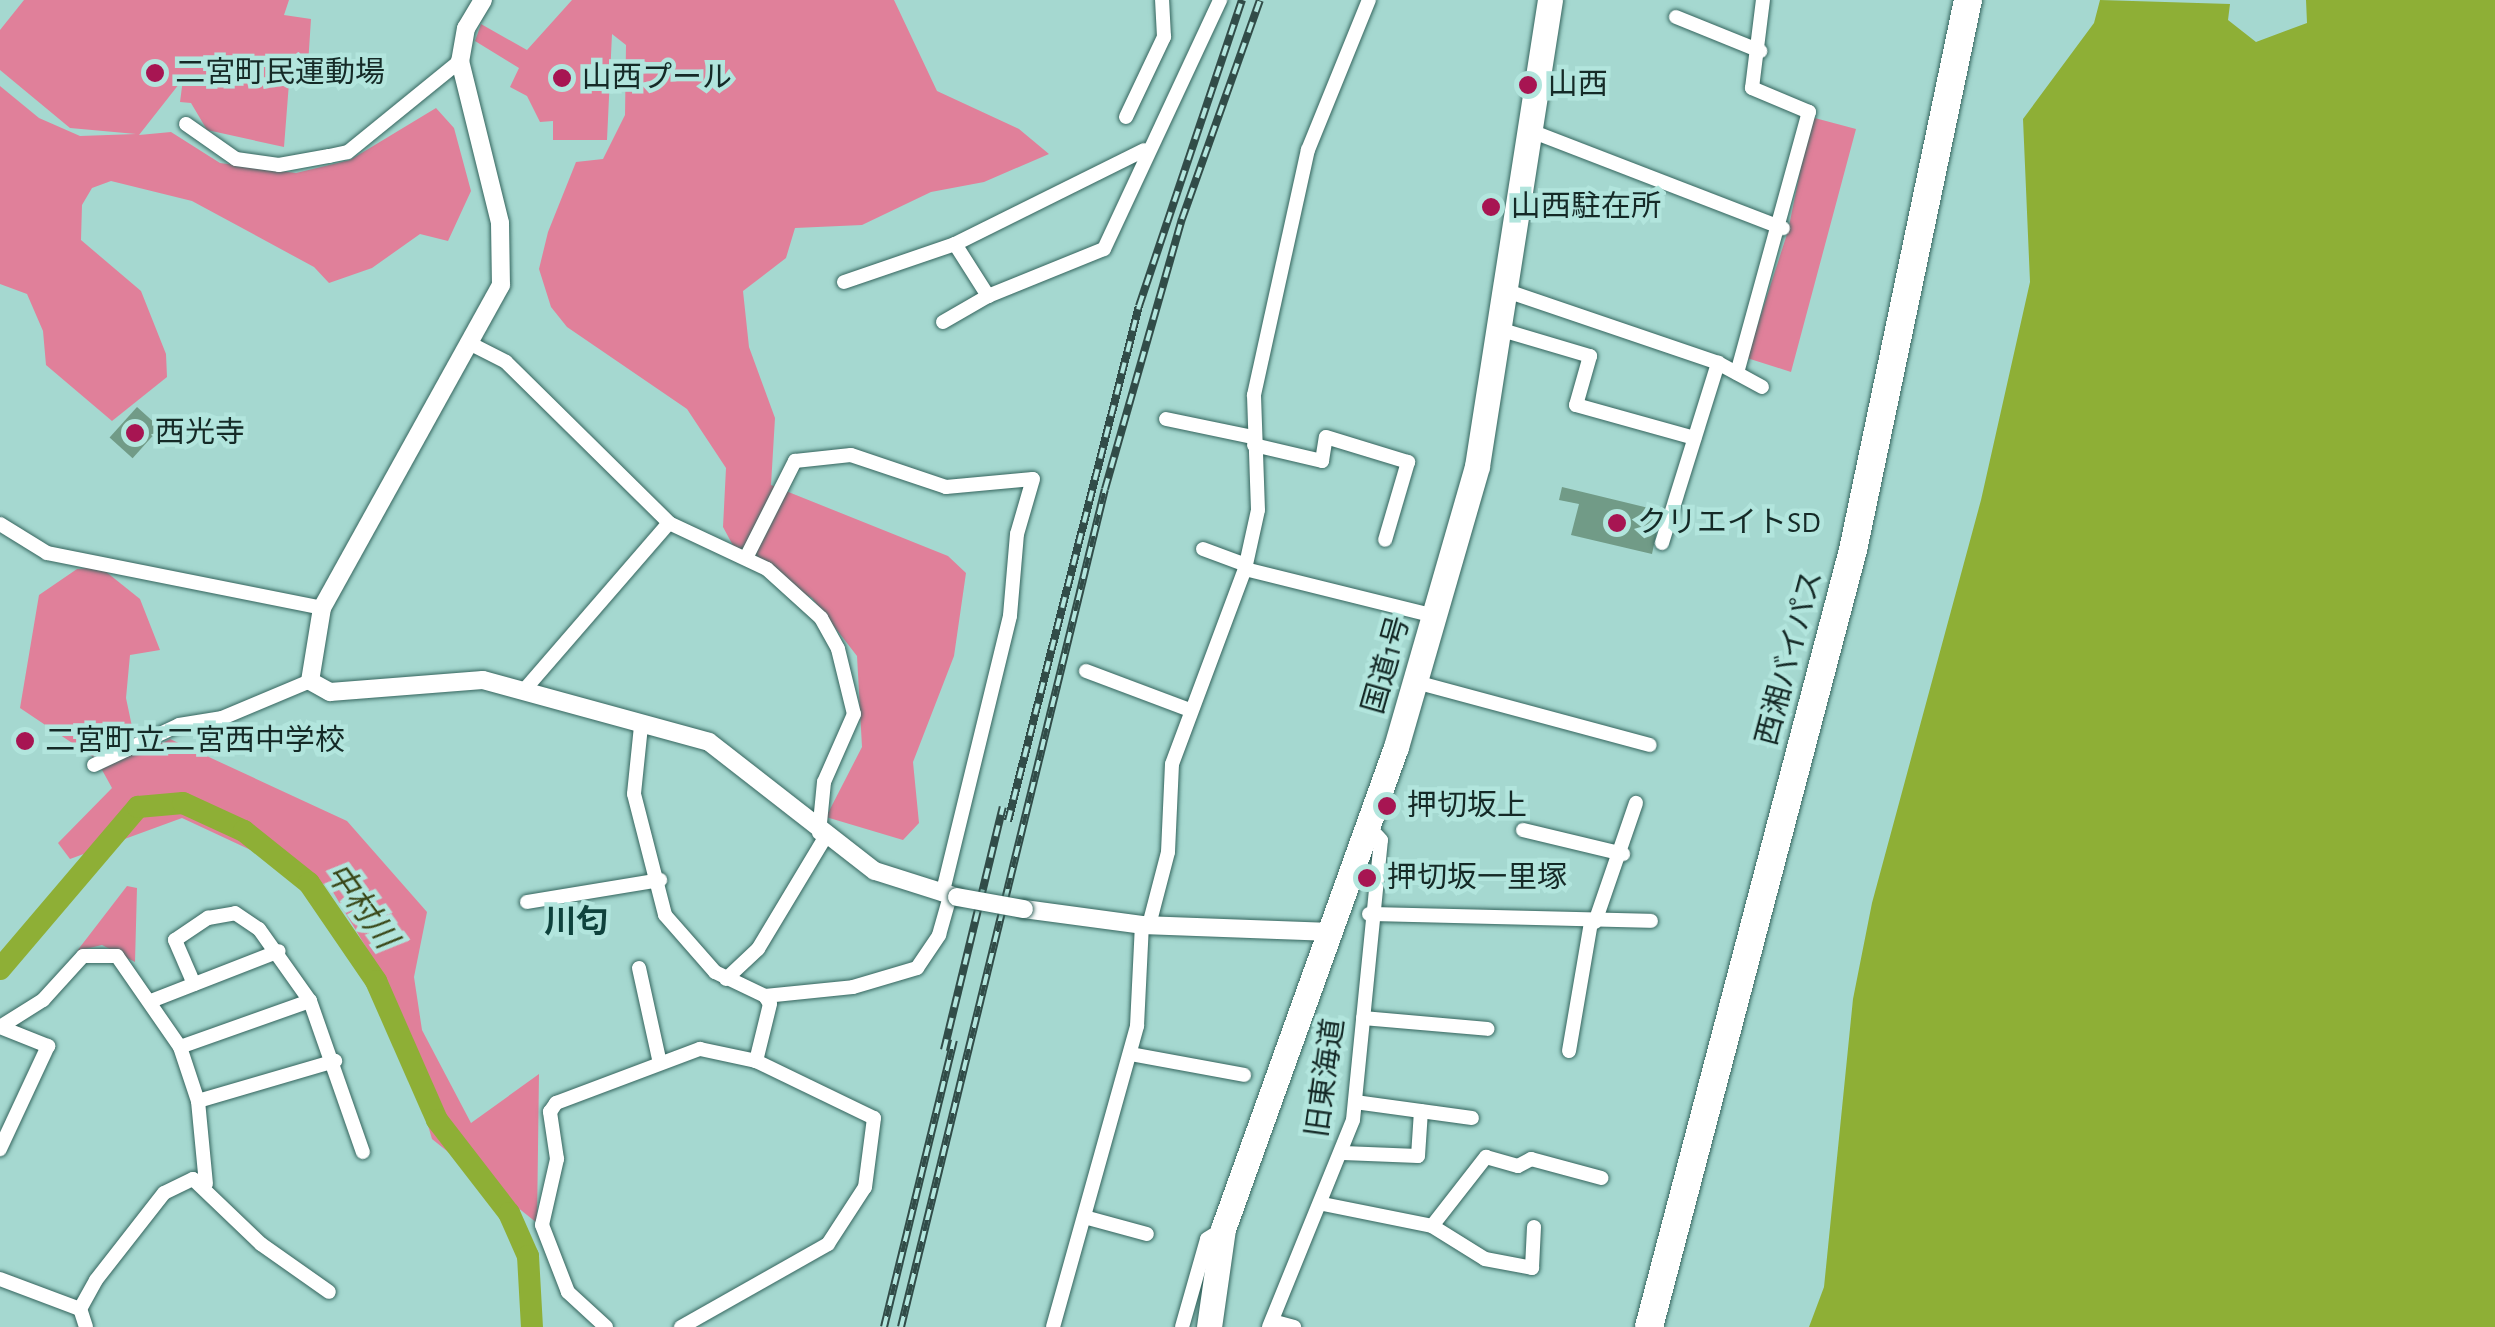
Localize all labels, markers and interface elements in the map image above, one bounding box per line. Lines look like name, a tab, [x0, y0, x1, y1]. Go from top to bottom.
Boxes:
place label: 二宮町民運動場	[175, 55, 385, 91]
place label: 山西プール	[582, 60, 732, 96]
marker: 二宮町民運動場	[144, 62, 166, 84]
marker: 山西プール	[551, 67, 573, 89]
place label: 山西	[1548, 67, 1608, 103]
marker: 山西	[1517, 74, 1539, 96]
place label: 山西駐在所	[1511, 189, 1661, 225]
marker: 山西駐在所	[1480, 196, 1502, 218]
place label: 西光寺	[155, 415, 245, 451]
marker: 西光寺	[124, 422, 146, 444]
place label: クリエイトSD	[1637, 505, 1821, 541]
marker: クリエイトSD	[1606, 512, 1628, 534]
street label: 西湘バイパス	[1749, 566, 1831, 750]
street label: 国道1号	[1356, 612, 1418, 718]
place label: 二宮町立二宮西中学校	[45, 723, 345, 759]
marker: 二宮町立二宮西中学校	[14, 730, 36, 752]
place label: 押切坂上	[1407, 788, 1527, 824]
marker: 押切坂上	[1376, 795, 1398, 817]
water label: 中村川	[317, 856, 405, 956]
place label: 押切坂一里塚	[1387, 860, 1567, 896]
marker: 押切坂一里塚	[1356, 867, 1378, 889]
district label: 川匂	[544, 903, 608, 941]
street label: 旧東海道	[1300, 1016, 1352, 1140]

